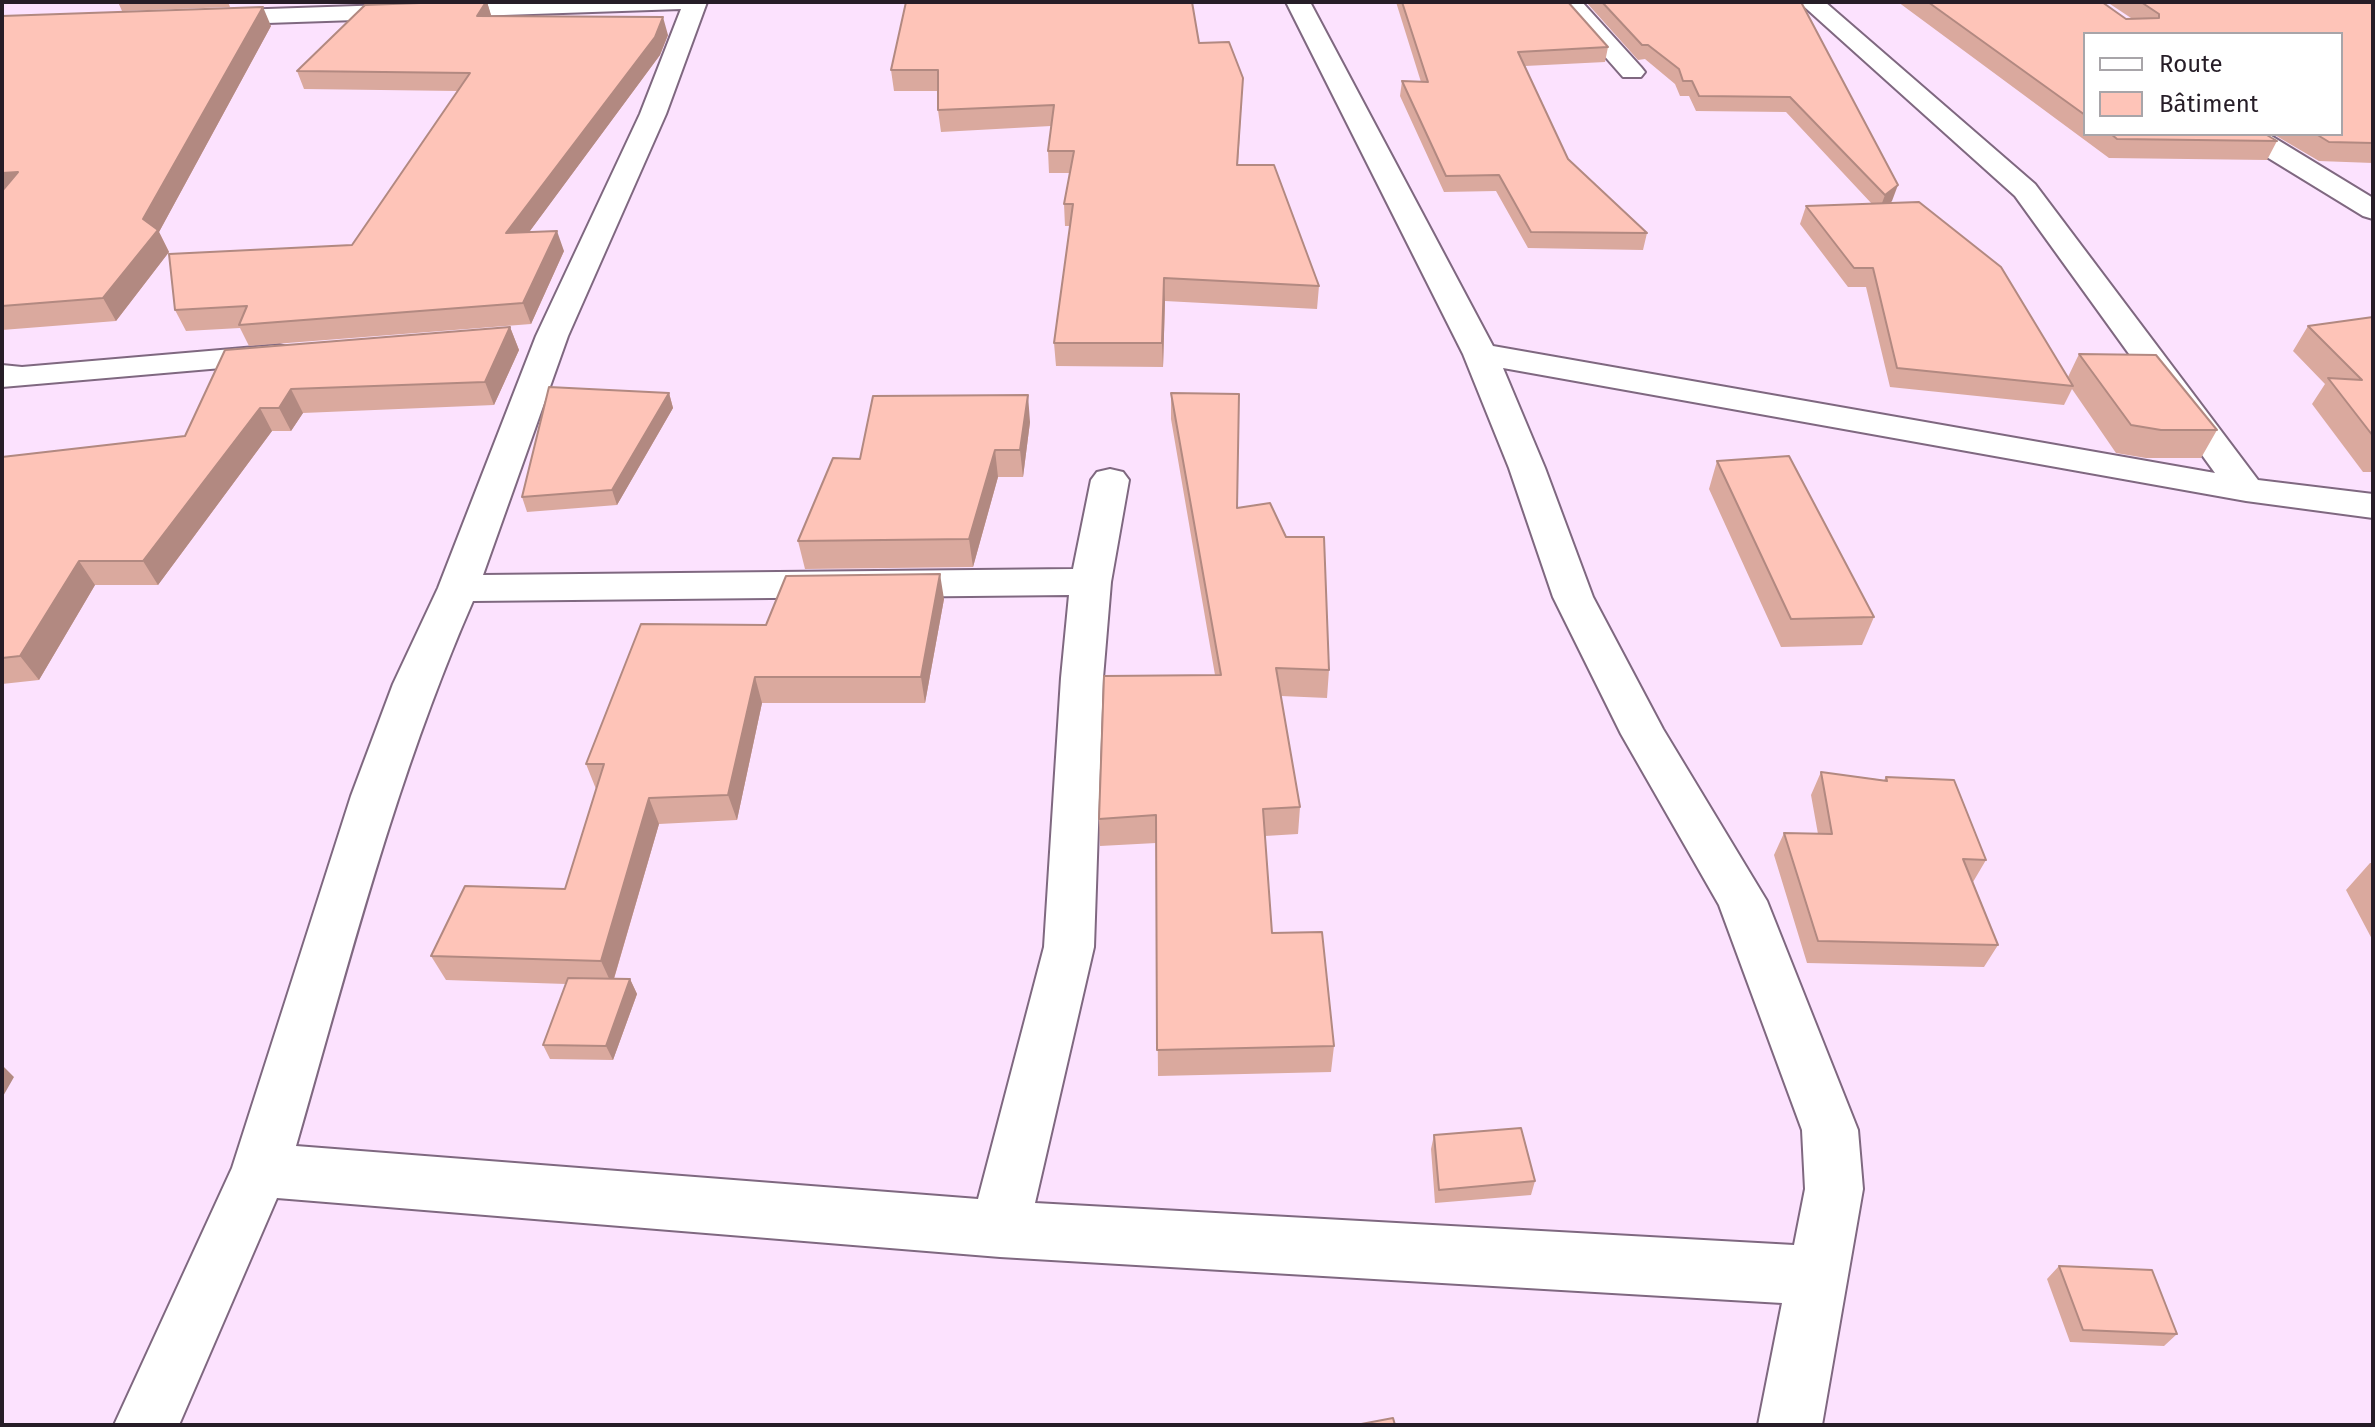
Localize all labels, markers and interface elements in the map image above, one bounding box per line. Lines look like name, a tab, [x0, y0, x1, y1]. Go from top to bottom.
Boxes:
legend	[2083, 32, 2343, 136]
text: Route	[2159, 50, 2223, 78]
text: Bâtiment	[2159, 90, 2258, 118]

